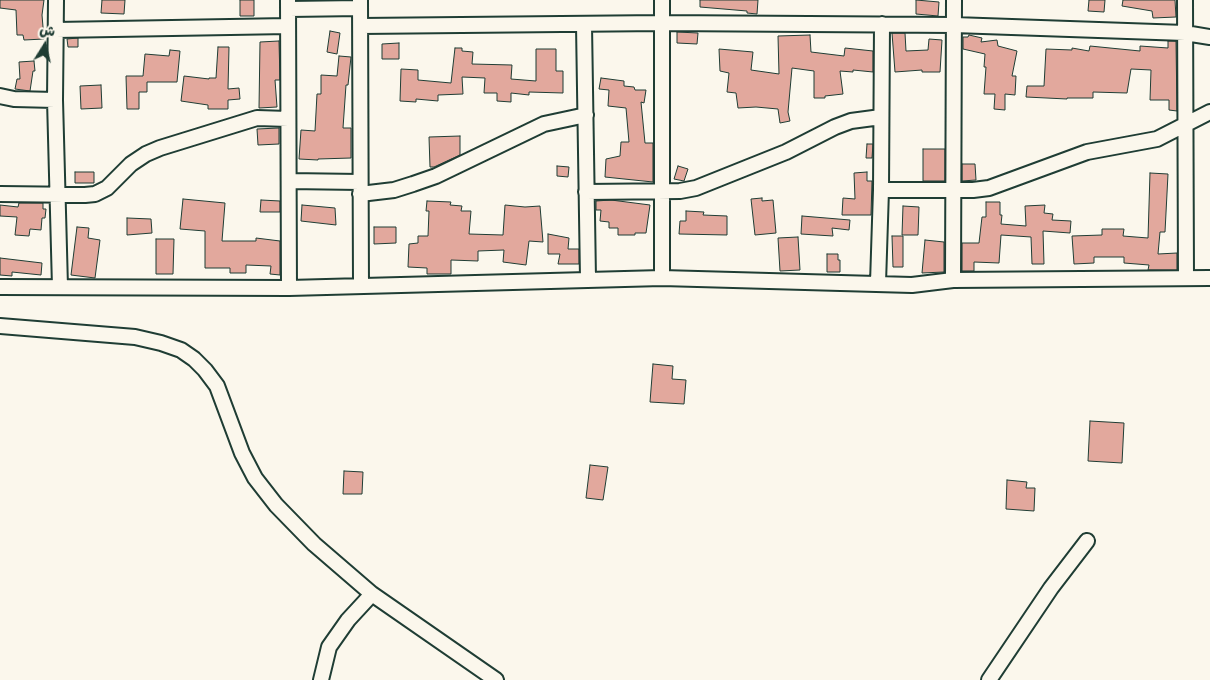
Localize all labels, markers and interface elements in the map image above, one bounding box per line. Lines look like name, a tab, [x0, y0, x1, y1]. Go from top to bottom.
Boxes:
north arrow	[20, 20, 70, 70]
text: ش	[38, 20, 57, 40]

